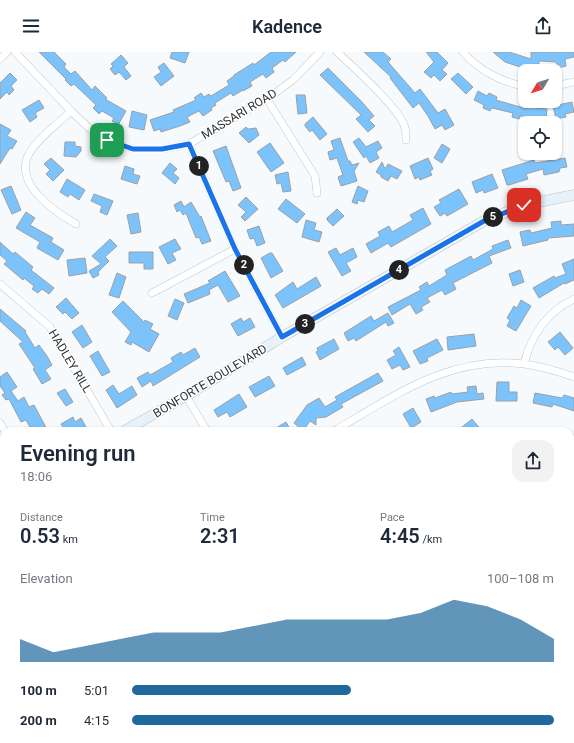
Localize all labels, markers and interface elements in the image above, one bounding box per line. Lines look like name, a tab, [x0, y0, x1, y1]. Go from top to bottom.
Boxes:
icon: menu	[20, 15, 42, 37]
icon: share	[532, 15, 554, 37]
text: Kadence	[252, 16, 322, 37]
north arrow	[518, 64, 562, 108]
map controls	[518, 64, 562, 160]
street label: MASSARI ROAD	[199, 86, 279, 142]
button: locate	[518, 116, 562, 160]
pin	[90, 123, 124, 157]
icon: arrive	[96, 129, 118, 151]
pin: 1	[189, 156, 209, 176]
text: 1	[196, 159, 202, 172]
pin	[507, 188, 541, 222]
icon: check	[513, 194, 535, 216]
pin: 5	[483, 207, 503, 227]
text: 5	[490, 210, 496, 223]
pin: 2	[234, 255, 254, 275]
text: 2	[241, 258, 247, 271]
pin: 4	[389, 260, 409, 280]
text: 4	[396, 263, 402, 276]
pin: 3	[295, 314, 315, 334]
text: 3	[302, 317, 308, 330]
street label: HADLEY RILL	[46, 327, 95, 396]
street label: BONFORTE BOULEVARD	[151, 341, 269, 421]
button: share	[512, 440, 554, 482]
text: Evening run	[20, 441, 136, 466]
text: 18:06	[20, 469, 52, 484]
text: Distance	[20, 511, 63, 524]
text: Time	[200, 511, 225, 524]
text: Pace	[380, 511, 404, 524]
text: 0.53	[20, 524, 60, 548]
text: 2:31	[200, 524, 240, 548]
text: 4:45	[380, 524, 420, 548]
text: km	[60, 533, 78, 546]
text: /km	[420, 533, 442, 546]
text: Elevation	[20, 571, 73, 586]
text: 100–108 m	[487, 571, 554, 586]
text: 100 m	[20, 683, 57, 698]
text: 5:01	[84, 683, 109, 698]
text: 200 m	[20, 713, 57, 728]
text: 4:15	[84, 713, 109, 728]

